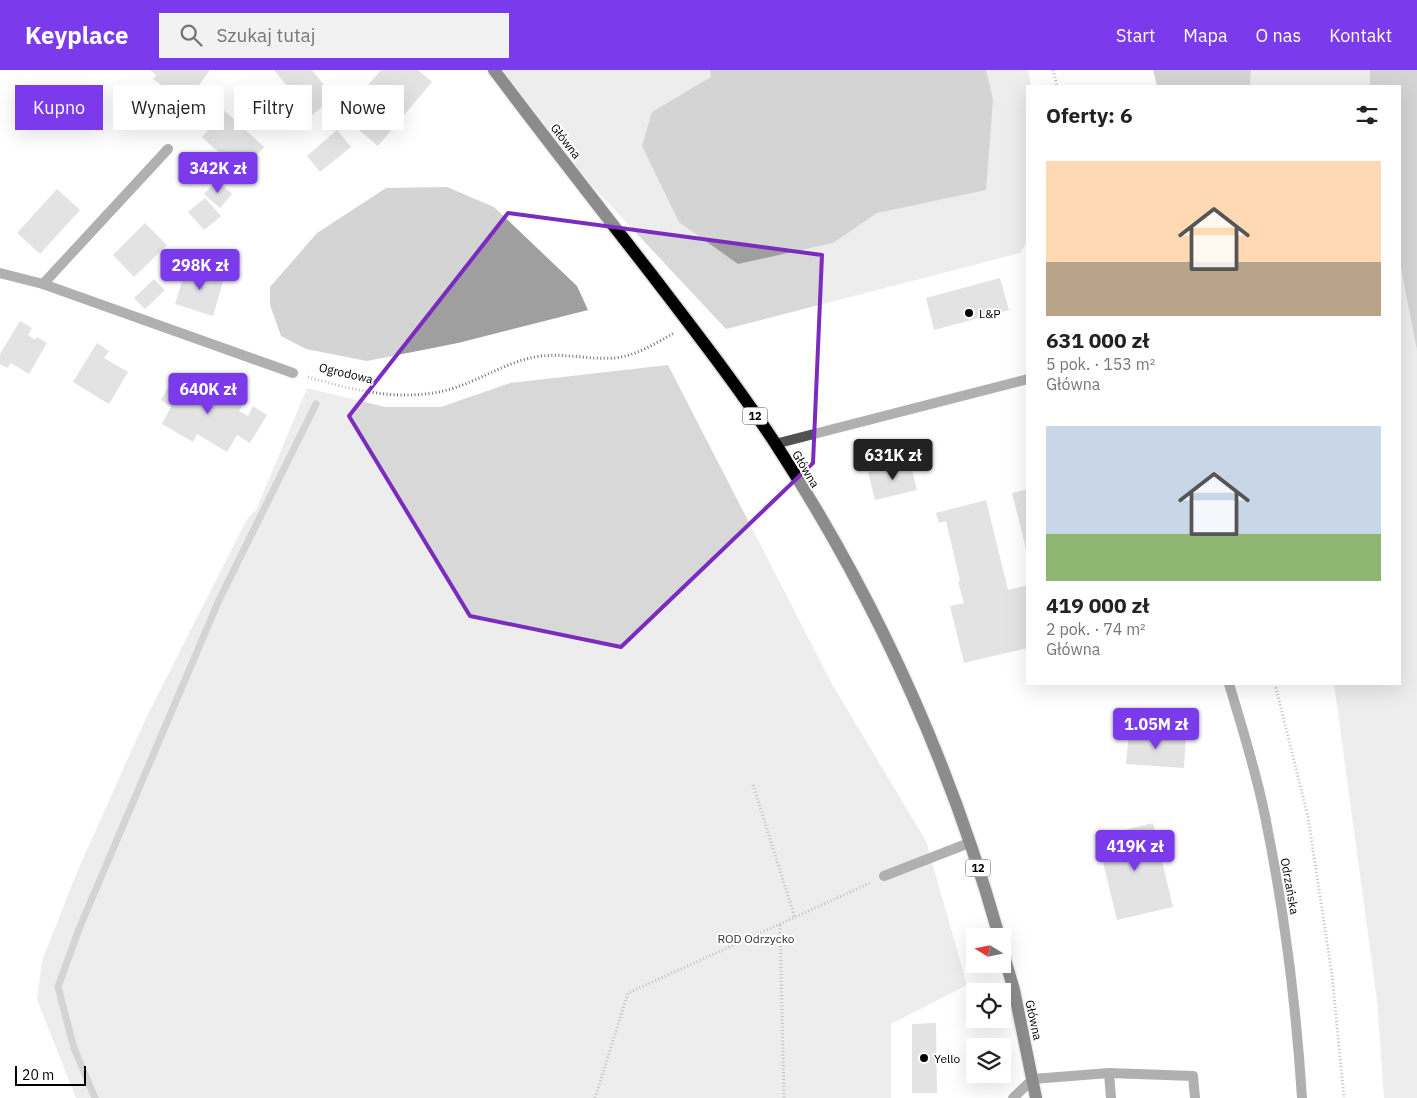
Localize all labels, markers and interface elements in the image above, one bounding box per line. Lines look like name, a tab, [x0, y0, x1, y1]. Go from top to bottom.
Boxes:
search box	[159, 13, 509, 58]
text: Keyplace	[25, 19, 129, 51]
icon: search	[177, 21, 205, 49]
text: Szukaj tutaj	[217, 23, 316, 47]
text: Start	[1116, 24, 1155, 47]
text: Mapa	[1183, 24, 1228, 47]
text: O nas	[1256, 24, 1301, 47]
text: Kontakt	[1329, 24, 1392, 47]
chip: Kupno	[15, 85, 103, 130]
chip: Wynajem	[113, 85, 224, 130]
chip: Filtry	[234, 85, 312, 130]
chip: Nowe	[322, 85, 404, 130]
text: Oferty: 6	[1046, 101, 1133, 129]
icon: filters	[1353, 101, 1381, 129]
street label: Główna	[548, 120, 585, 162]
pin: 342K zł	[172, 152, 264, 194]
text: 342K zł	[189, 158, 247, 178]
icon: home	[1169, 194, 1259, 284]
pin: 298K zł	[154, 248, 246, 291]
text: 298K zł	[171, 255, 229, 275]
place label: L&P	[979, 306, 1001, 321]
marker: L&P	[963, 307, 975, 319]
text: 631 000 zł	[1046, 326, 1149, 354]
text: 5 pok. · 153 m²	[1046, 354, 1155, 374]
street label: Ogrodowa	[317, 360, 375, 387]
pin: 640K zł	[162, 372, 254, 415]
text: Główna	[1046, 374, 1100, 394]
text: 640K zł	[179, 379, 237, 399]
road number: 12	[742, 408, 768, 424]
pin: 631K zł	[847, 438, 939, 481]
text: 631K zł	[864, 445, 922, 465]
street label: Główna	[789, 448, 823, 491]
icon: home	[1169, 459, 1259, 549]
text: 419 000 zł	[1046, 591, 1149, 619]
text: 2 pok. · 74 m²	[1046, 619, 1146, 639]
text: Główna	[1046, 639, 1100, 659]
pin: 1.05M zł	[1104, 708, 1208, 750]
text: 1.05M zł	[1124, 714, 1188, 734]
pin: 419K zł	[1089, 830, 1181, 872]
text: 419K zł	[1106, 836, 1164, 856]
street label: Odrzańska	[1278, 857, 1302, 916]
road number: 12	[966, 860, 990, 876]
north arrow	[966, 928, 1011, 972]
map controls	[966, 928, 1011, 1083]
park label: ROD Odrzycko	[717, 931, 795, 946]
button: locate	[966, 983, 1011, 1028]
street label: Główna	[1022, 998, 1046, 1042]
button: layers	[966, 1038, 1011, 1083]
place label: Yello	[934, 1051, 961, 1066]
marker: Yello	[918, 1052, 930, 1064]
scale bar	[15, 1063, 86, 1086]
text: 20 m	[22, 1066, 54, 1084]

